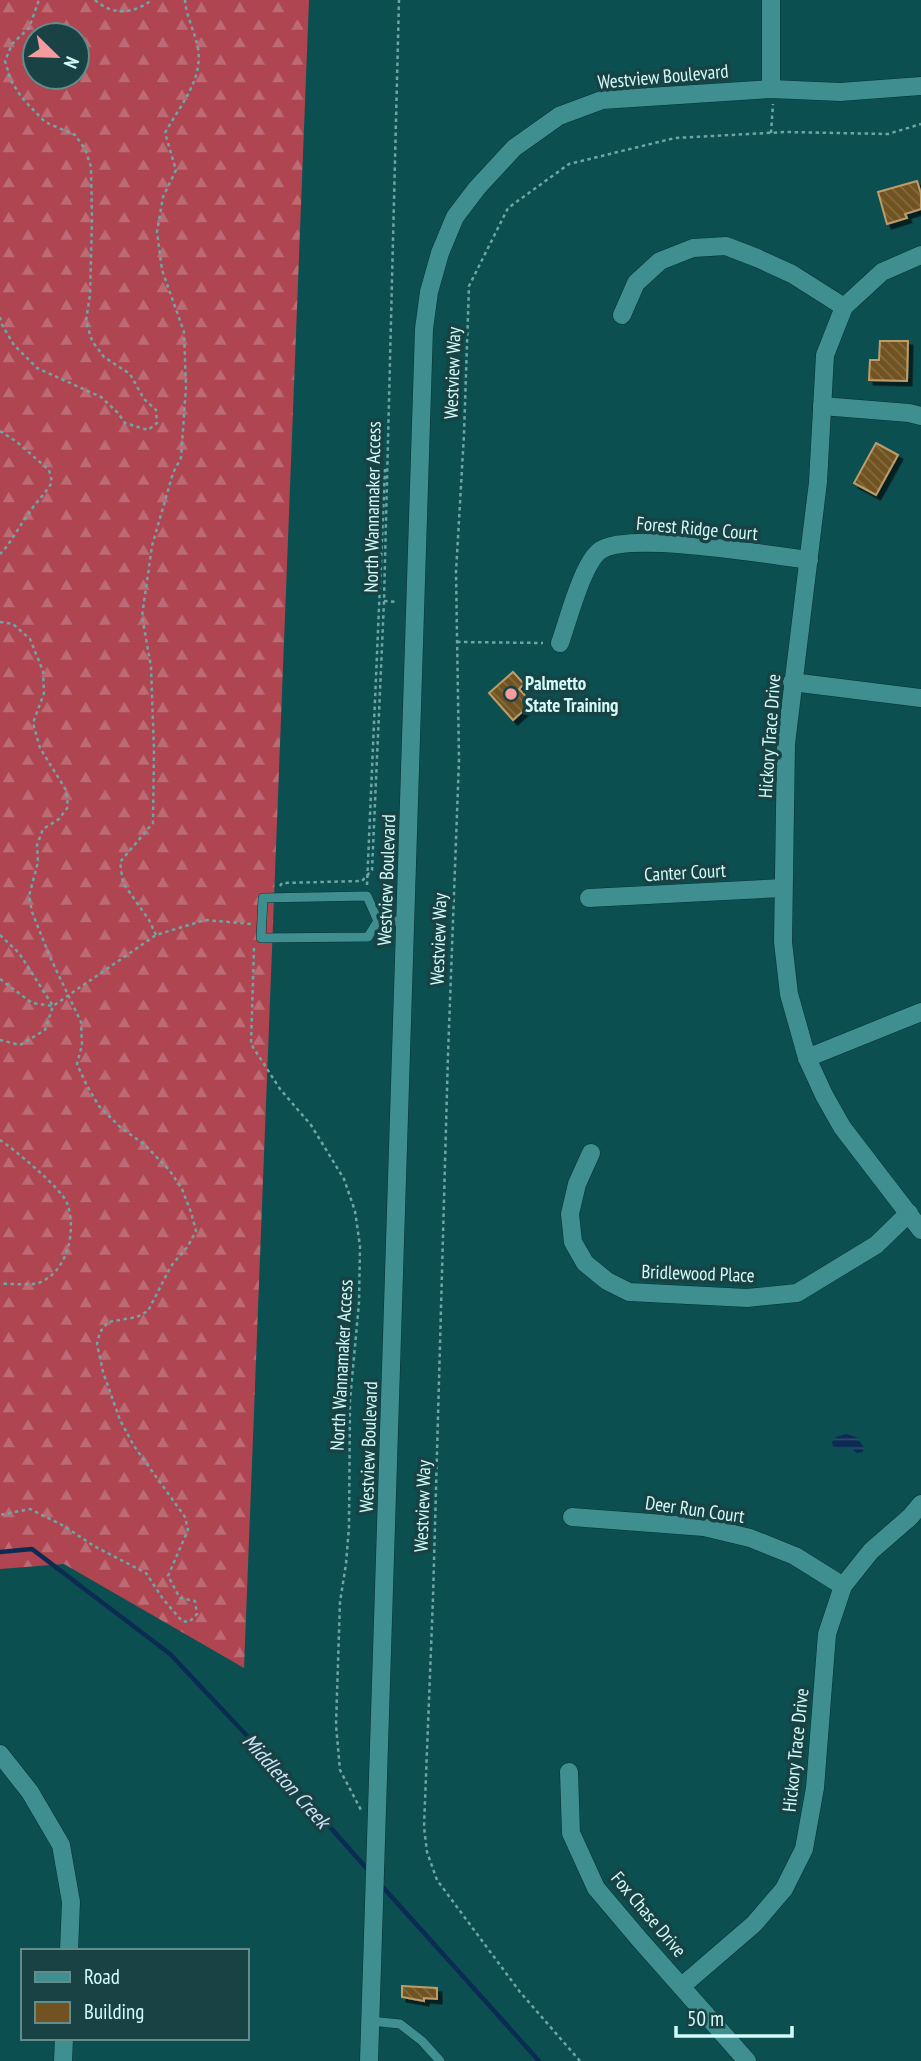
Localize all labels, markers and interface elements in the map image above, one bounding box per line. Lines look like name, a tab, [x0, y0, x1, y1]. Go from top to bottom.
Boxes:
north arrow	[21, 21, 91, 91]
text: N	[59, 53, 85, 72]
street label: Westview Boulevard	[597, 58, 729, 94]
street label: Westview Way	[438, 326, 466, 419]
street label: North Wannamaker Access	[359, 421, 385, 593]
street label: Forest Ridge Court	[635, 511, 760, 545]
place label: Palmetto State Training	[525, 671, 619, 717]
street label: Hickory Trace Drive	[753, 673, 785, 799]
marker: Palmetto State Training	[503, 686, 519, 702]
street label: Westview Boulevard	[372, 814, 400, 946]
street label: Canter Court	[643, 858, 727, 886]
street label: Westview Way	[424, 892, 452, 985]
street label: Bridlewood Place	[641, 1259, 755, 1287]
street label: North Wannamaker Access	[325, 1279, 357, 1451]
street label: Westview Boulevard	[354, 1381, 382, 1513]
street label: Westview Way	[408, 1459, 436, 1552]
street label: Deer Run Court	[644, 1490, 747, 1528]
street label: Hickory Trace Drive	[777, 1687, 813, 1813]
water label: Middleton Creek	[237, 1728, 338, 1836]
street label: Fox Chase Drive	[606, 1866, 692, 1962]
legend	[21, 1949, 248, 2040]
text: Road	[84, 1963, 120, 1990]
scale bar	[676, 1994, 792, 2038]
text: Building	[84, 1998, 144, 2025]
text: 50 m	[687, 2005, 724, 2032]

